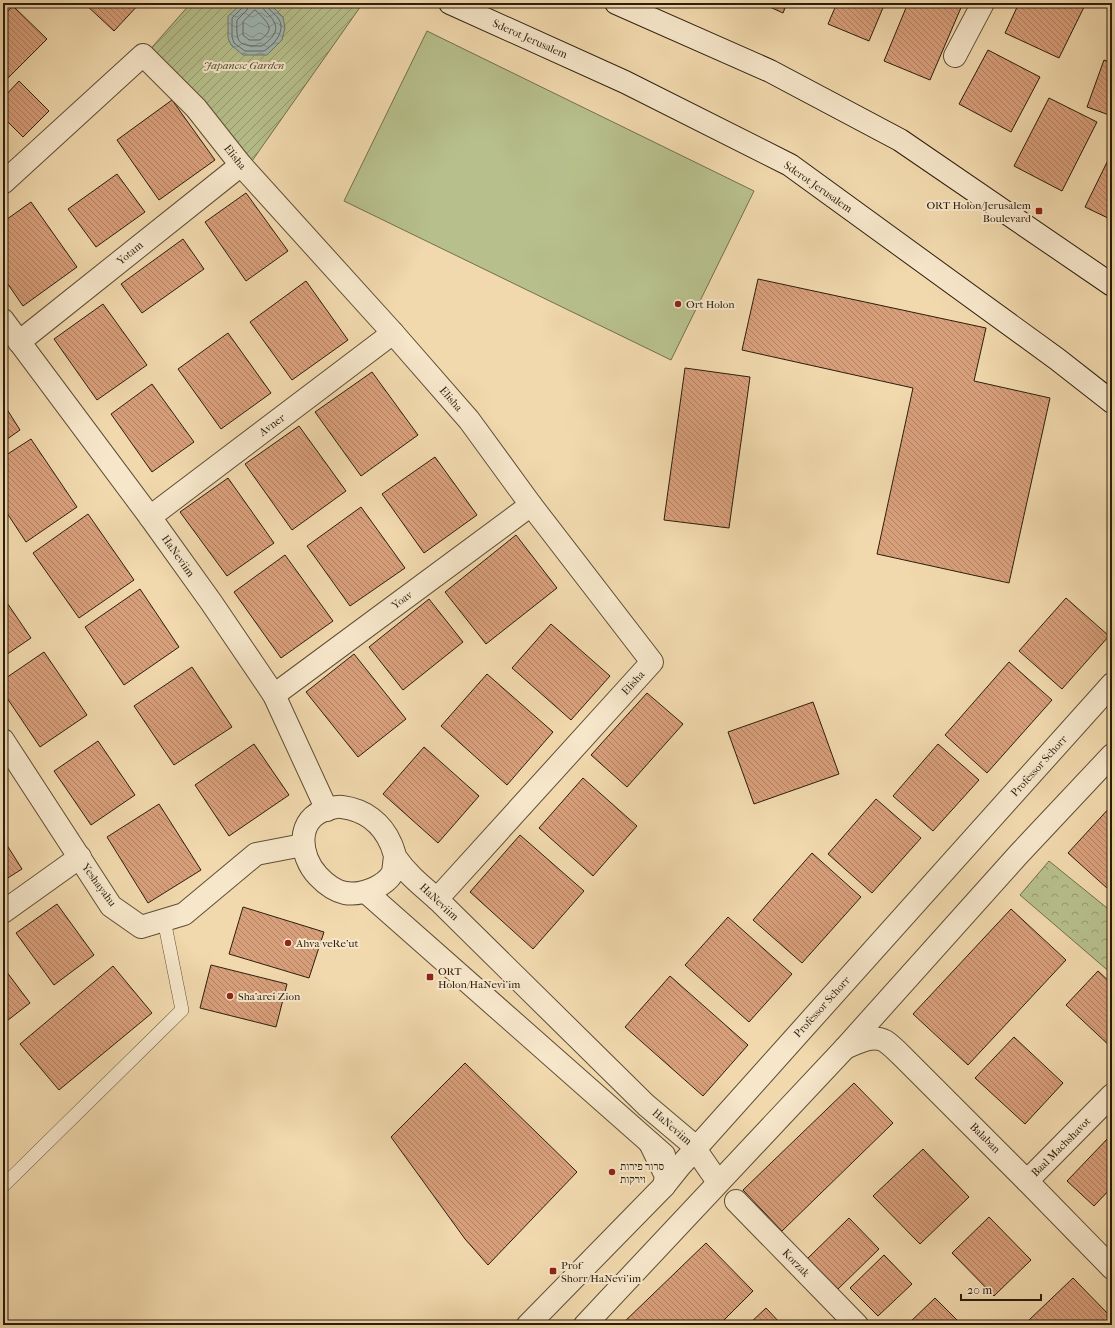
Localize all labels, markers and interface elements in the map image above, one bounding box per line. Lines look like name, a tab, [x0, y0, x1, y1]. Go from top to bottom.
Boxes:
street label: Sderot Jerusalem	[491, 17, 570, 62]
park label: Japanese Garden	[204, 59, 284, 72]
street label: Elisha	[221, 142, 250, 173]
street label: Sderot Jerusalem	[781, 159, 855, 216]
place label: ORT Holon/Jerusalem Boulevard	[926, 199, 1032, 225]
marker: ORT Holon/Jerusalem Boulevard	[1034, 206, 1044, 216]
street label: Yotam	[113, 238, 146, 268]
place label: Ort Holon	[686, 298, 735, 311]
marker: Ort Holon	[673, 299, 683, 309]
street label: Elisha	[437, 384, 466, 415]
street label: Avner	[256, 411, 288, 439]
street label: HaNeviim	[159, 532, 198, 580]
street label: Yoav	[388, 588, 415, 612]
street label: Elisha	[619, 667, 648, 698]
street label: Professor Schorr	[1008, 733, 1070, 799]
street label: Yeshayahu	[78, 860, 119, 910]
street label: HaNeviim	[417, 881, 462, 924]
place label: Ahva veRe'ut	[295, 937, 358, 950]
marker: Ahva veRe'ut	[283, 938, 293, 948]
place label: ORT Holon/HaNevi’im	[438, 965, 521, 991]
marker: ORT Holon/HaNevi’im	[425, 972, 435, 982]
street label: Professor Schorr	[791, 974, 853, 1040]
place label: Sha'arei Zion	[238, 990, 301, 1003]
marker: Sha'arei Zion	[225, 991, 235, 1001]
street label: HaNeviim	[649, 1106, 695, 1148]
street label: Baal Machshavot	[1029, 1115, 1093, 1179]
street label: Balaban	[967, 1120, 1003, 1156]
place label: סרור פירות וירקות	[620, 1160, 665, 1186]
marker: סרור פירות וירקות	[607, 1167, 617, 1177]
street label: Korzak	[780, 1246, 813, 1280]
place label: Prof Shorr/HaNevi'im	[561, 1259, 642, 1285]
marker: Prof Shorr/HaNevi'im	[548, 1266, 558, 1276]
scale bar	[961, 1276, 1041, 1302]
text: 20 m	[967, 1283, 992, 1297]

